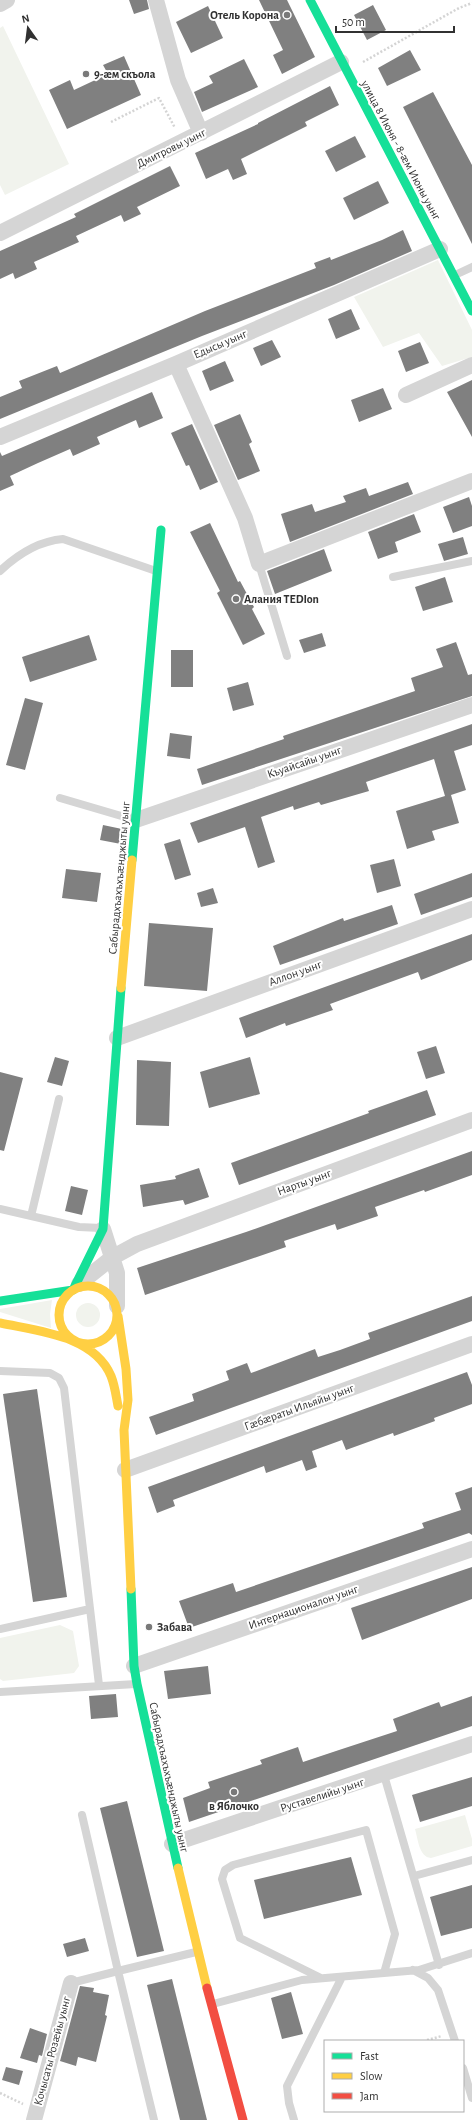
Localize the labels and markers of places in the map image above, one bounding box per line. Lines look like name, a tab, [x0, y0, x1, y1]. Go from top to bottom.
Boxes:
place label: Отель Корона	[210, 9, 279, 21]
marker: Отель Корона	[282, 10, 292, 20]
place label: 9-æм скъола	[94, 68, 156, 80]
marker: 9-æм скъола	[81, 69, 91, 79]
place label: Алания ТEDIon	[244, 593, 319, 605]
marker: Алания ТEDIon	[231, 594, 241, 604]
place label: Забава	[157, 1621, 193, 1633]
marker: Забава	[144, 1622, 154, 1632]
marker: в Яблочко	[229, 1787, 239, 1797]
place label: в Яблочко	[209, 1800, 259, 1812]

